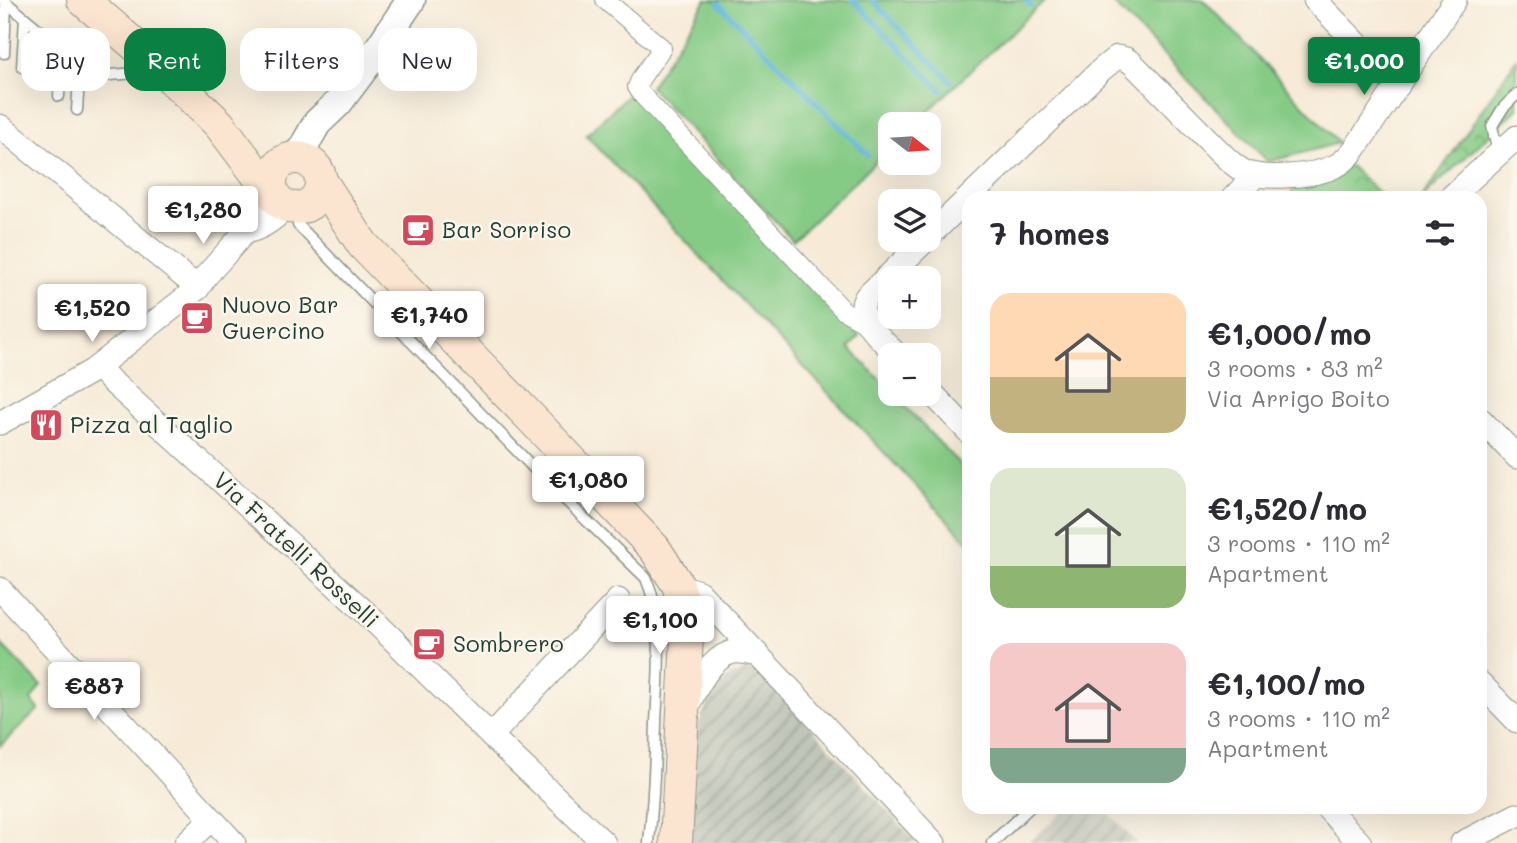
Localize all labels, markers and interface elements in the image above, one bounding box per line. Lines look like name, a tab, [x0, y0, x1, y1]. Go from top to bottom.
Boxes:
chip: Buy	[21, 28, 110, 91]
chip: Rent	[124, 28, 226, 91]
chip: Filters	[240, 28, 364, 91]
chip: New	[378, 28, 477, 91]
pin: €1,000	[1307, 38, 1421, 97]
text: €1,000	[1324, 45, 1404, 75]
north arrow	[878, 112, 942, 175]
map controls	[878, 112, 941, 406]
pin: €1,280	[146, 187, 260, 246]
button: layers	[878, 189, 941, 252]
text: €1,280	[164, 194, 242, 224]
cafe icon: Bar Sorriso	[399, 211, 437, 249]
text: 7 homes	[990, 213, 1110, 253]
place label: Bar Sorriso	[442, 214, 571, 244]
icon: filters	[1421, 214, 1459, 252]
button: +	[878, 266, 941, 329]
pin: €1,520	[35, 284, 149, 344]
place label: Nuovo Bar Guercino	[222, 289, 339, 345]
text: €1,520	[54, 292, 130, 322]
pin: €1,740	[372, 292, 486, 351]
cafe icon: Nuovo Bar Guercino	[178, 299, 216, 337]
text: €1,740	[390, 299, 468, 329]
text: €1,000/mo	[1207, 313, 1371, 353]
icon: home	[1046, 321, 1130, 405]
button: −	[878, 343, 941, 406]
text: 3 rooms · 83 m²	[1207, 353, 1383, 383]
text: Via Arrigo Boito	[1207, 383, 1390, 413]
restaurant icon: Pizza al Taglio	[27, 406, 65, 444]
place label: Pizza al Taglio	[70, 409, 233, 439]
pin: €1,080	[531, 456, 645, 516]
text: €1,080	[548, 464, 628, 494]
street label: Via Fratelli Rosselli	[207, 465, 386, 634]
text: €1,520/mo	[1207, 488, 1367, 528]
icon: home	[1046, 496, 1130, 580]
text: 3 rooms · 110 m²	[1207, 528, 1390, 558]
text: Apartment	[1207, 558, 1329, 588]
pin: €1,100	[603, 596, 717, 656]
text: €1,100	[622, 604, 698, 634]
cafe icon: Sombrero	[410, 625, 448, 663]
place label: Sombrero	[453, 628, 564, 658]
pin: €887	[53, 662, 135, 722]
text: €1,100/mo	[1207, 663, 1365, 703]
text: €887	[64, 670, 124, 700]
icon: home	[1046, 671, 1130, 755]
text: 3 rooms · 110 m²	[1207, 703, 1390, 733]
text: Apartment	[1207, 733, 1329, 763]

